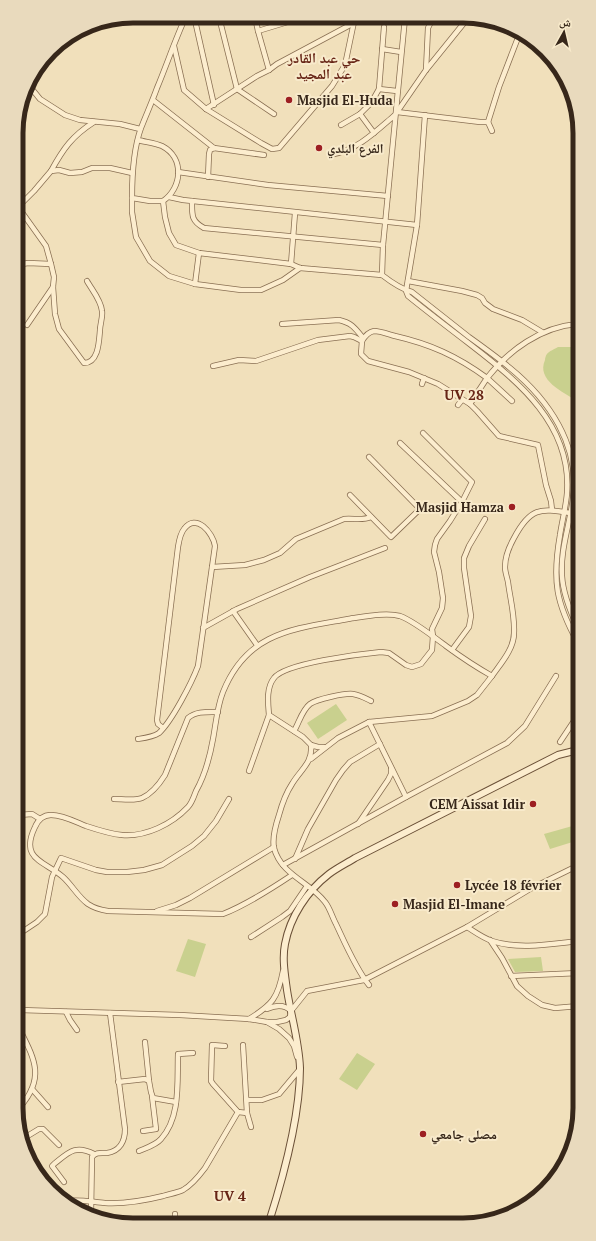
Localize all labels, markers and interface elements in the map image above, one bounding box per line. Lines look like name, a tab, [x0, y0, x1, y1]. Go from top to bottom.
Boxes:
north arrow	[544, 12, 584, 52]
text: ش	[558, 14, 572, 31]
district label: حي عبد القادر عبد المجيد	[287, 48, 360, 83]
place label: Masjid El-Huda	[297, 91, 393, 109]
marker: Masjid El-Huda	[284, 95, 294, 105]
place label: الفرع البلدي	[327, 139, 383, 159]
marker: الفرع البلدي	[314, 143, 324, 153]
district label: UV 28	[444, 385, 484, 404]
place label: Masjid Hamza	[416, 498, 505, 516]
marker: Masjid Hamza	[507, 502, 517, 512]
place label: CEM Aissat Idir	[429, 795, 525, 813]
marker: CEM Aissat Idir	[528, 799, 538, 809]
place label: Lycée 18 février	[465, 876, 562, 894]
marker: Lycée 18 février	[452, 880, 462, 890]
place label: Masjid El-Imane	[403, 895, 505, 913]
marker: Masjid El-Imane	[390, 899, 400, 909]
place label: مصلى جامعي	[431, 1125, 497, 1145]
marker: مصلى جامعي	[418, 1129, 428, 1139]
district label: UV 4	[214, 1186, 246, 1205]

